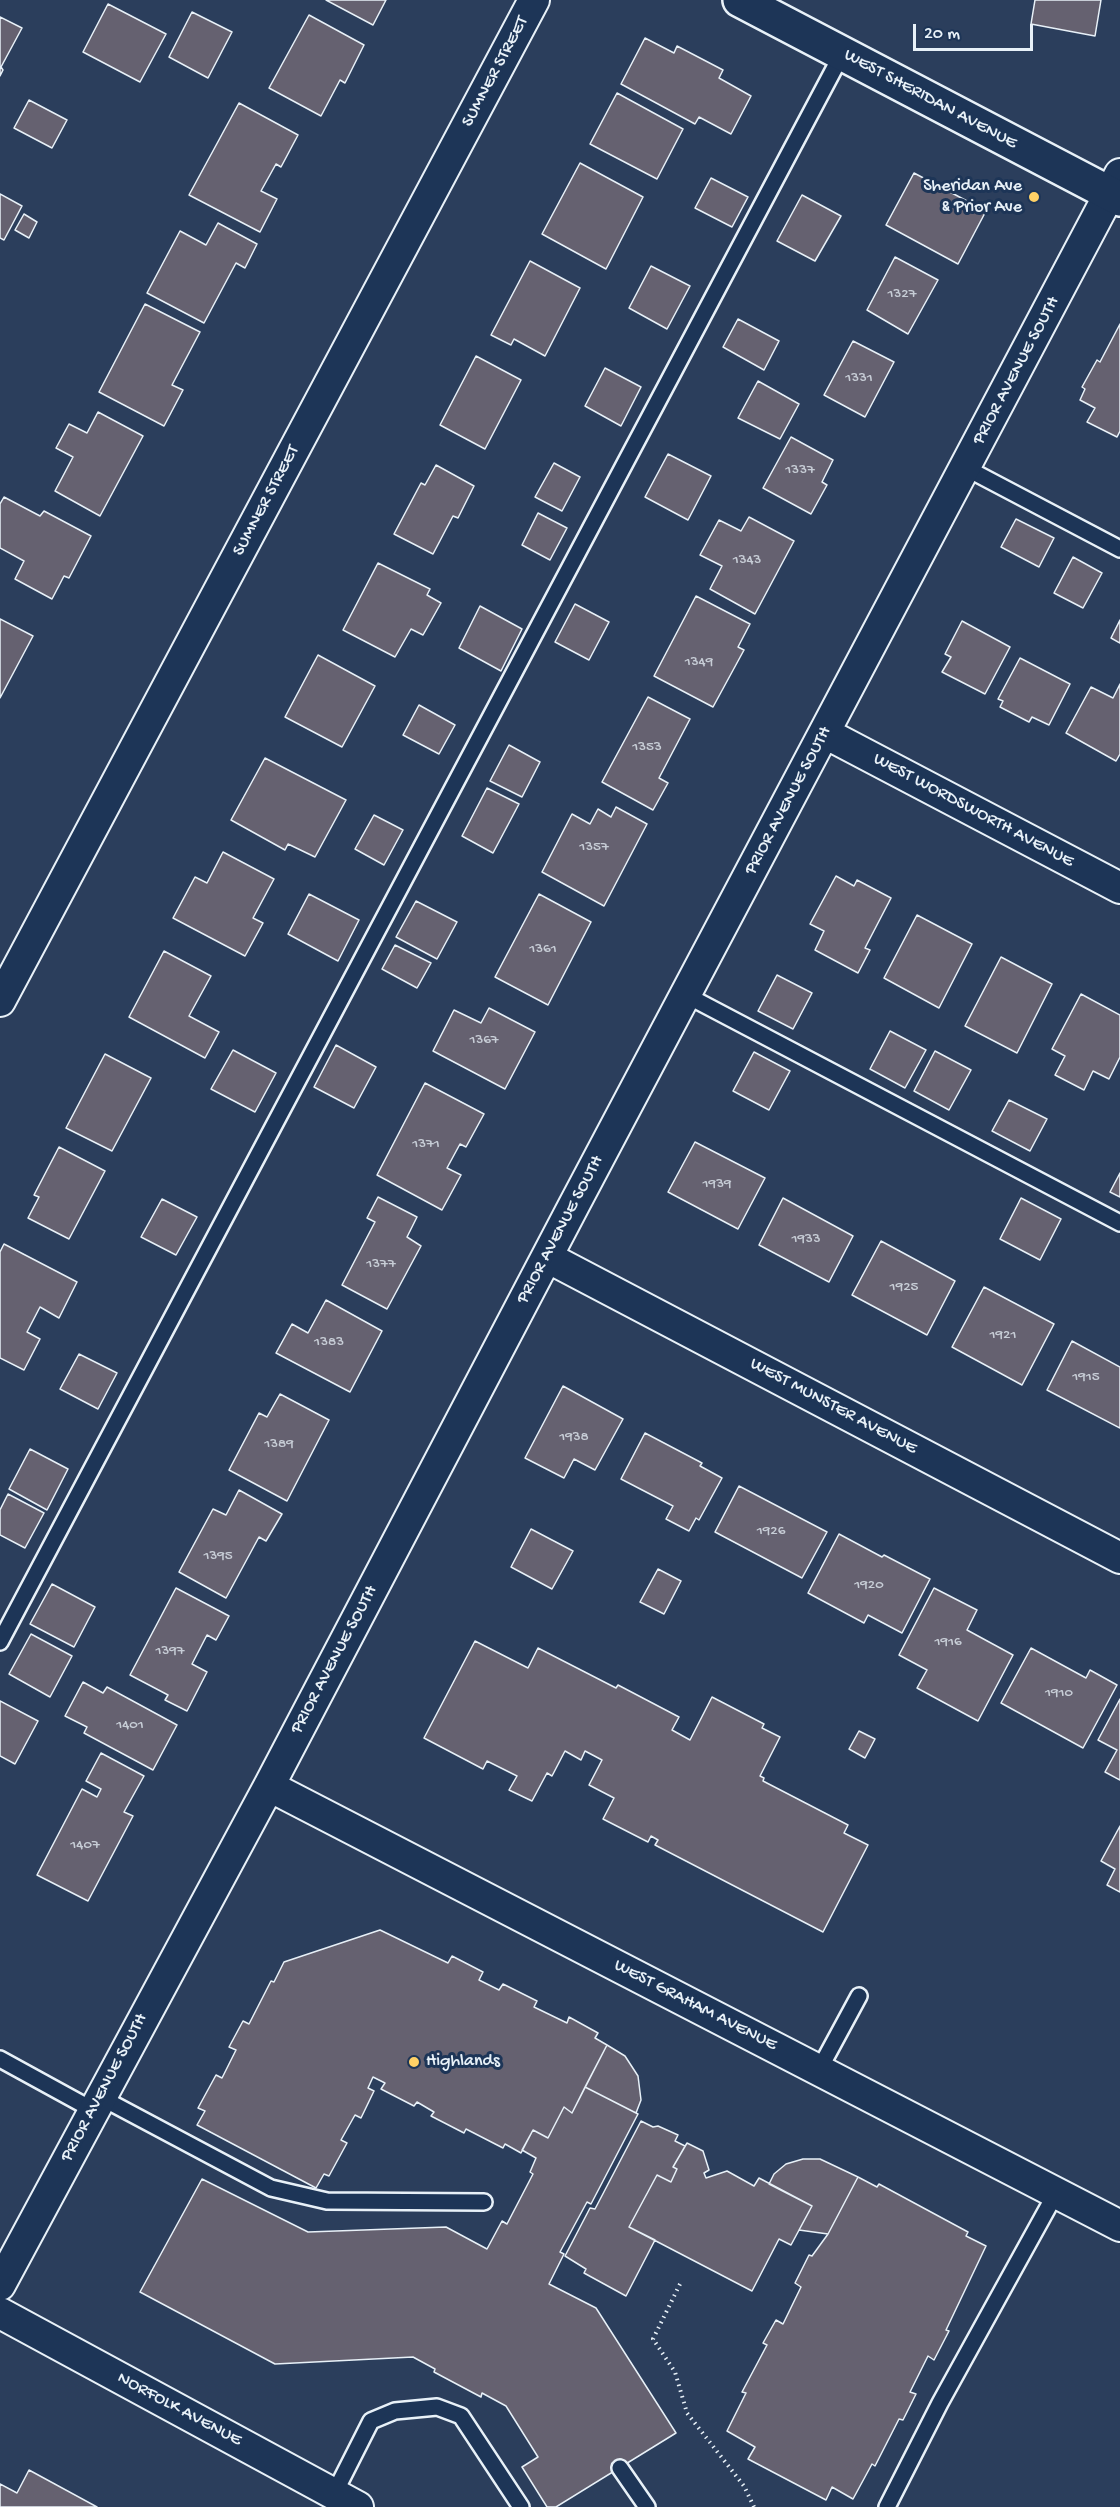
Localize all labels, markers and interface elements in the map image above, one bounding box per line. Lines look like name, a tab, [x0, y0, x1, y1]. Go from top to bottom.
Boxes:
scale bar	[916, 12, 1036, 50]
street label: SUMNER STREET	[458, 13, 534, 131]
text: 20 m	[924, 24, 960, 45]
street label: WEST SHERIDAN AVENUE	[840, 45, 1020, 155]
place label: Sheridan Ave & Prior Ave	[923, 176, 1022, 219]
marker: Sheridan Ave & Prior Ave	[1027, 190, 1041, 204]
house number: 1327	[888, 286, 916, 304]
street label: PRIOR AVENUE SOUTH	[969, 293, 1065, 449]
house number: 1331	[845, 370, 873, 388]
street label: SUMNER STREET	[229, 442, 305, 560]
house number: 1337	[785, 462, 815, 480]
house number: 1343	[733, 552, 761, 570]
house number: 1349	[685, 654, 713, 672]
street label: PRIOR AVENUE SOUTH	[741, 723, 837, 879]
house number: 1353	[632, 739, 662, 757]
street label: WEST WORDSWORTH AVENUE	[869, 749, 1077, 873]
house number: 1357	[579, 839, 609, 857]
house number: 1361	[529, 941, 557, 959]
house number: 1367	[469, 1032, 499, 1050]
house number: 1371	[412, 1136, 440, 1154]
street label: PRIOR AVENUE SOUTH	[513, 1152, 609, 1308]
house number: 1939	[703, 1176, 731, 1194]
house number: 1933	[791, 1231, 821, 1249]
house number: 1377	[366, 1256, 396, 1274]
house number: 1925	[890, 1279, 918, 1297]
house number: 1921	[990, 1327, 1016, 1345]
house number: 1383	[314, 1334, 344, 1352]
street label: WEST MUNSTER AVENUE	[746, 1354, 920, 1460]
house number: 1915	[1072, 1369, 1100, 1387]
house number: 1938	[559, 1429, 589, 1447]
house number: 1389	[264, 1436, 294, 1454]
house number: 1926	[757, 1523, 785, 1541]
house number: 1395	[203, 1548, 233, 1566]
house number: 1920	[854, 1577, 884, 1595]
street label: PRIOR AVENUE SOUTH	[287, 1582, 383, 1738]
house number: 1916	[934, 1634, 962, 1652]
house number: 1397	[155, 1643, 185, 1661]
house number: 1910	[1045, 1685, 1073, 1703]
house number: 1401	[116, 1717, 144, 1735]
house number: 1407	[70, 1837, 100, 1855]
street label: WEST GRAHAM AVENUE	[610, 1955, 780, 2057]
street label: PRIOR AVENUE SOUTH	[57, 2010, 153, 2166]
place label: Highlands	[426, 2051, 500, 2073]
marker: Highlands	[407, 2055, 421, 2069]
street label: NORFOLK AVENUE	[113, 2368, 245, 2452]

